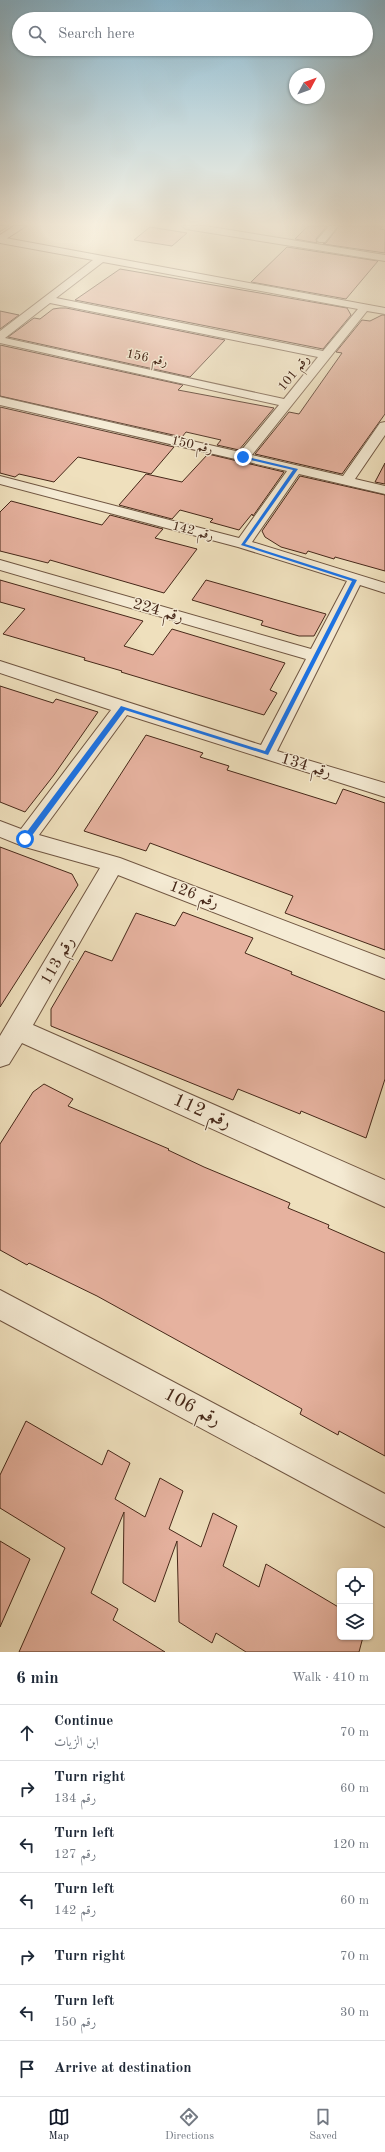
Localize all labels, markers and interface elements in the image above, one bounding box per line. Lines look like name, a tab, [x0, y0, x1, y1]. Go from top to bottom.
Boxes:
search box	[12, 12, 373, 56]
icon: search	[26, 23, 48, 45]
text: Search here	[58, 27, 135, 42]
north arrow	[289, 68, 325, 104]
street label: رقم 156	[124, 347, 169, 374]
street label: رقم 101	[276, 353, 316, 397]
street label: رقم 150	[169, 434, 214, 461]
route end	[234, 448, 252, 466]
street label: رقم 142	[170, 519, 215, 548]
street label: رقم 224	[129, 596, 185, 632]
street label: رقم 134	[277, 751, 333, 787]
route start	[16, 830, 34, 848]
street label: رقم 126	[165, 878, 221, 917]
street label: رقم 113	[38, 935, 83, 990]
street label: رقم 112	[167, 1091, 234, 1140]
street label: رقم 106	[157, 1385, 224, 1437]
map controls	[337, 1568, 373, 1640]
button: locate	[337, 1568, 373, 1604]
button: layers	[337, 1604, 373, 1640]
text: 6 min	[16, 1670, 59, 1687]
text: Walk · 410 m	[292, 1671, 369, 1684]
text: Continue	[54, 1714, 113, 1729]
icon: ahead	[16, 1722, 38, 1744]
text: 70 m	[340, 1726, 369, 1739]
text: ابن الزيات	[54, 1736, 99, 1749]
text: Turn right	[54, 1770, 125, 1785]
icon: right	[16, 1778, 38, 1800]
text: 60 m	[340, 1782, 369, 1795]
text: رقم 134	[54, 1792, 96, 1805]
text: Turn left	[54, 1826, 114, 1841]
icon: left	[16, 1834, 38, 1856]
text: 120 m	[332, 1838, 369, 1851]
text: رقم 127	[54, 1848, 96, 1861]
text: Turn left	[54, 1882, 114, 1897]
icon: left	[16, 1890, 38, 1912]
text: 60 m	[340, 1894, 369, 1907]
text: رقم 142	[54, 1904, 96, 1917]
icon: right	[16, 1946, 38, 1968]
text: Turn right	[54, 1949, 125, 1964]
text: 70 m	[340, 1950, 369, 1963]
text: Turn left	[54, 1994, 114, 2009]
icon: left	[16, 2002, 38, 2024]
text: 30 m	[340, 2006, 369, 2019]
text: رقم 150	[54, 2016, 96, 2029]
icon: arrive	[16, 2058, 38, 2080]
text: Arrive at destination	[54, 2061, 192, 2076]
tab: Map	[48, 2106, 70, 2144]
tab: Directions	[165, 2106, 214, 2144]
tab: Saved	[309, 2106, 337, 2144]

